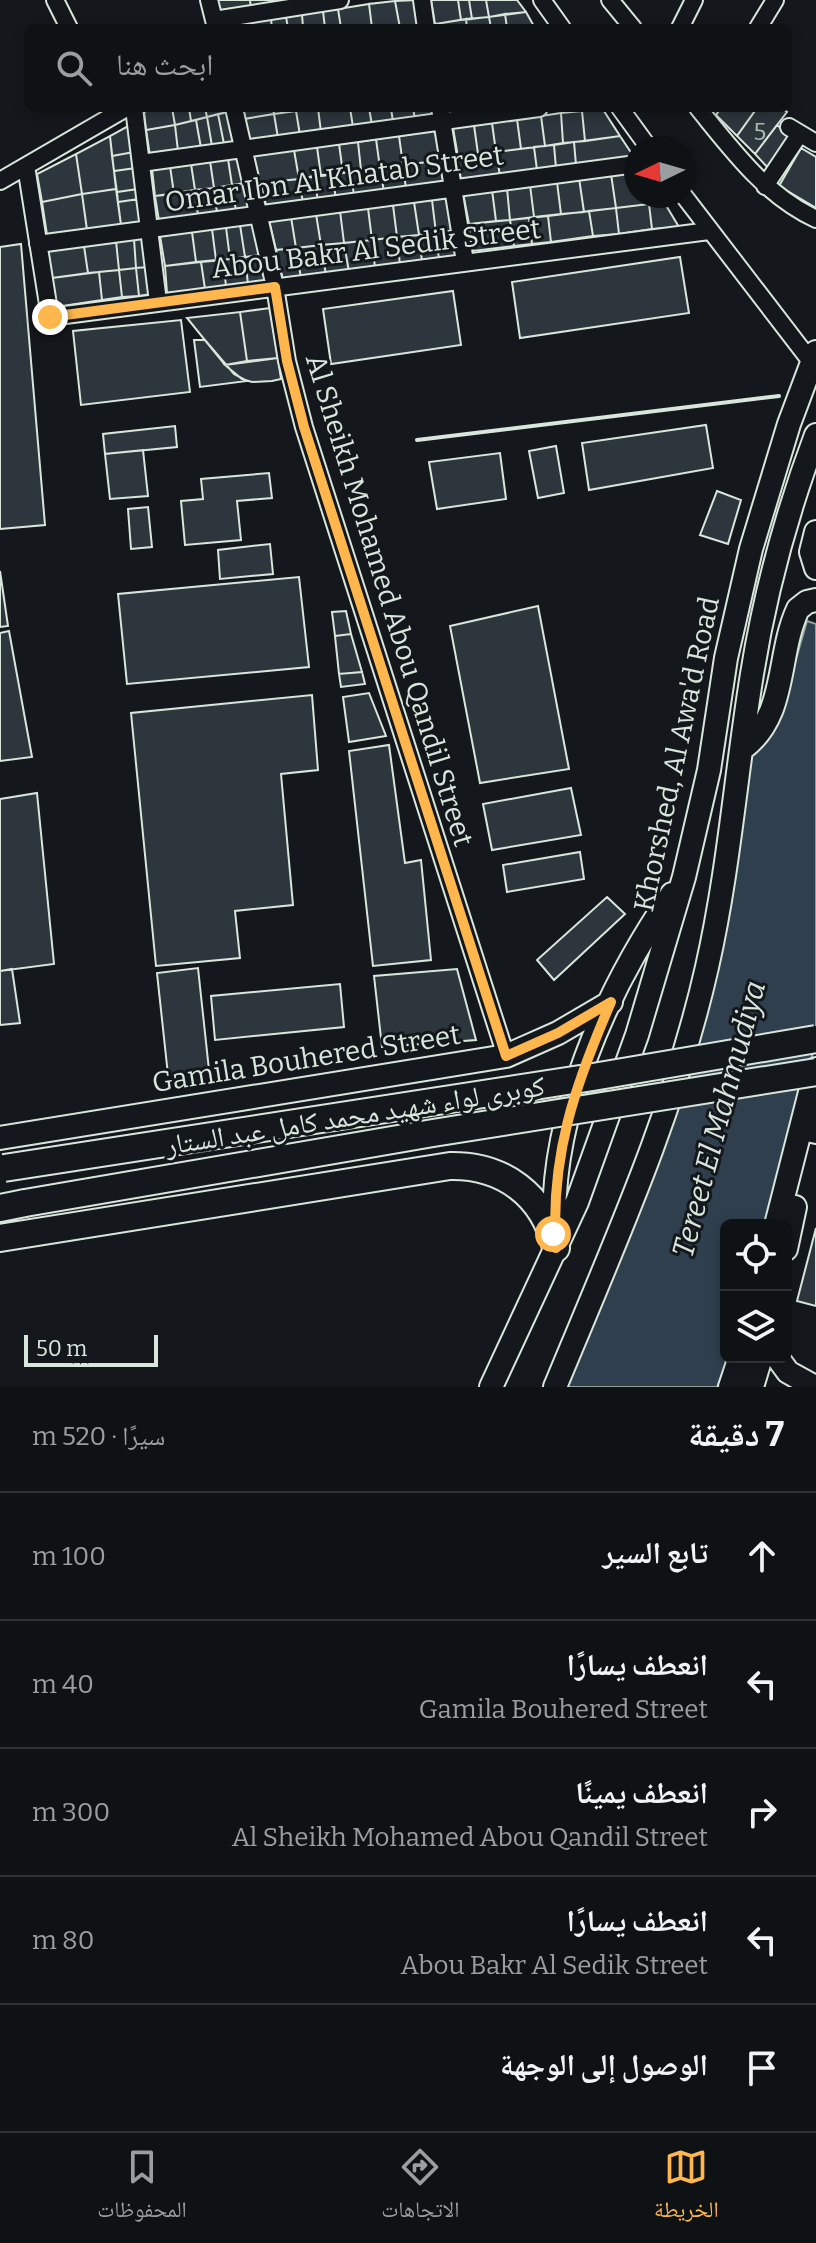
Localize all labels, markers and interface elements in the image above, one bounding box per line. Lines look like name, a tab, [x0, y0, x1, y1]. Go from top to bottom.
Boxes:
search box	[24, 24, 792, 112]
icon: search	[52, 46, 96, 90]
text: ابحث هنا	[116, 47, 213, 83]
house number: 5	[754, 118, 766, 146]
north arrow	[624, 136, 696, 208]
street label: Omar Ibn Al Khatab Street	[163, 138, 505, 219]
street label: Abou Bakr Al Sedik Street	[210, 212, 542, 285]
route end	[32, 299, 68, 335]
street label: Al Sheikh Mohamed Abou Qandil Street	[299, 350, 480, 850]
street label: Khorshed, Al Awa'd Road	[627, 594, 726, 915]
water label: Tereet El Mahmudiya	[665, 977, 773, 1261]
street label: Gamila Bouhered Street	[150, 1018, 462, 1099]
street label: كوبرى لواء شهيد محمد كامل عبد الستار	[162, 1069, 548, 1163]
route start	[535, 1216, 571, 1252]
map controls	[720, 1219, 792, 1363]
button: locate	[720, 1219, 792, 1291]
button: layers	[720, 1291, 792, 1363]
scale bar	[24, 1331, 158, 1367]
text: 50 m	[36, 1335, 87, 1362]
text: 7 دقيقة	[688, 1414, 784, 1455]
text: سيرًا · 520 m	[32, 1421, 165, 1452]
icon: ahead	[740, 1534, 784, 1578]
text: تابع السير	[603, 1535, 708, 1571]
text: 100 m	[32, 1541, 106, 1572]
text: انعطف يسارًا	[567, 1647, 708, 1683]
icon: left	[740, 1662, 784, 1706]
text: 40 m	[32, 1669, 94, 1700]
text: Gamila Bouhered Street	[419, 1694, 708, 1725]
text: انعطف يمينًا	[575, 1775, 708, 1811]
icon: right	[740, 1790, 784, 1834]
text: 300 m	[32, 1797, 110, 1828]
text: Al Sheikh Mohamed Abou Qandil Street	[232, 1822, 708, 1853]
text: انعطف يسارًا	[567, 1903, 708, 1939]
icon: left	[740, 1918, 784, 1962]
text: 80 m	[32, 1925, 94, 1956]
text: Abou Bakr Al Sedik Street	[400, 1950, 708, 1981]
icon: arrive	[740, 2046, 784, 2090]
text: الوصول إلى الوجهة	[500, 2047, 708, 2083]
tab: المحفوظات	[97, 2145, 187, 2231]
tab: الاتجاهات	[381, 2145, 459, 2231]
tab: الخريطة	[654, 2145, 719, 2231]

